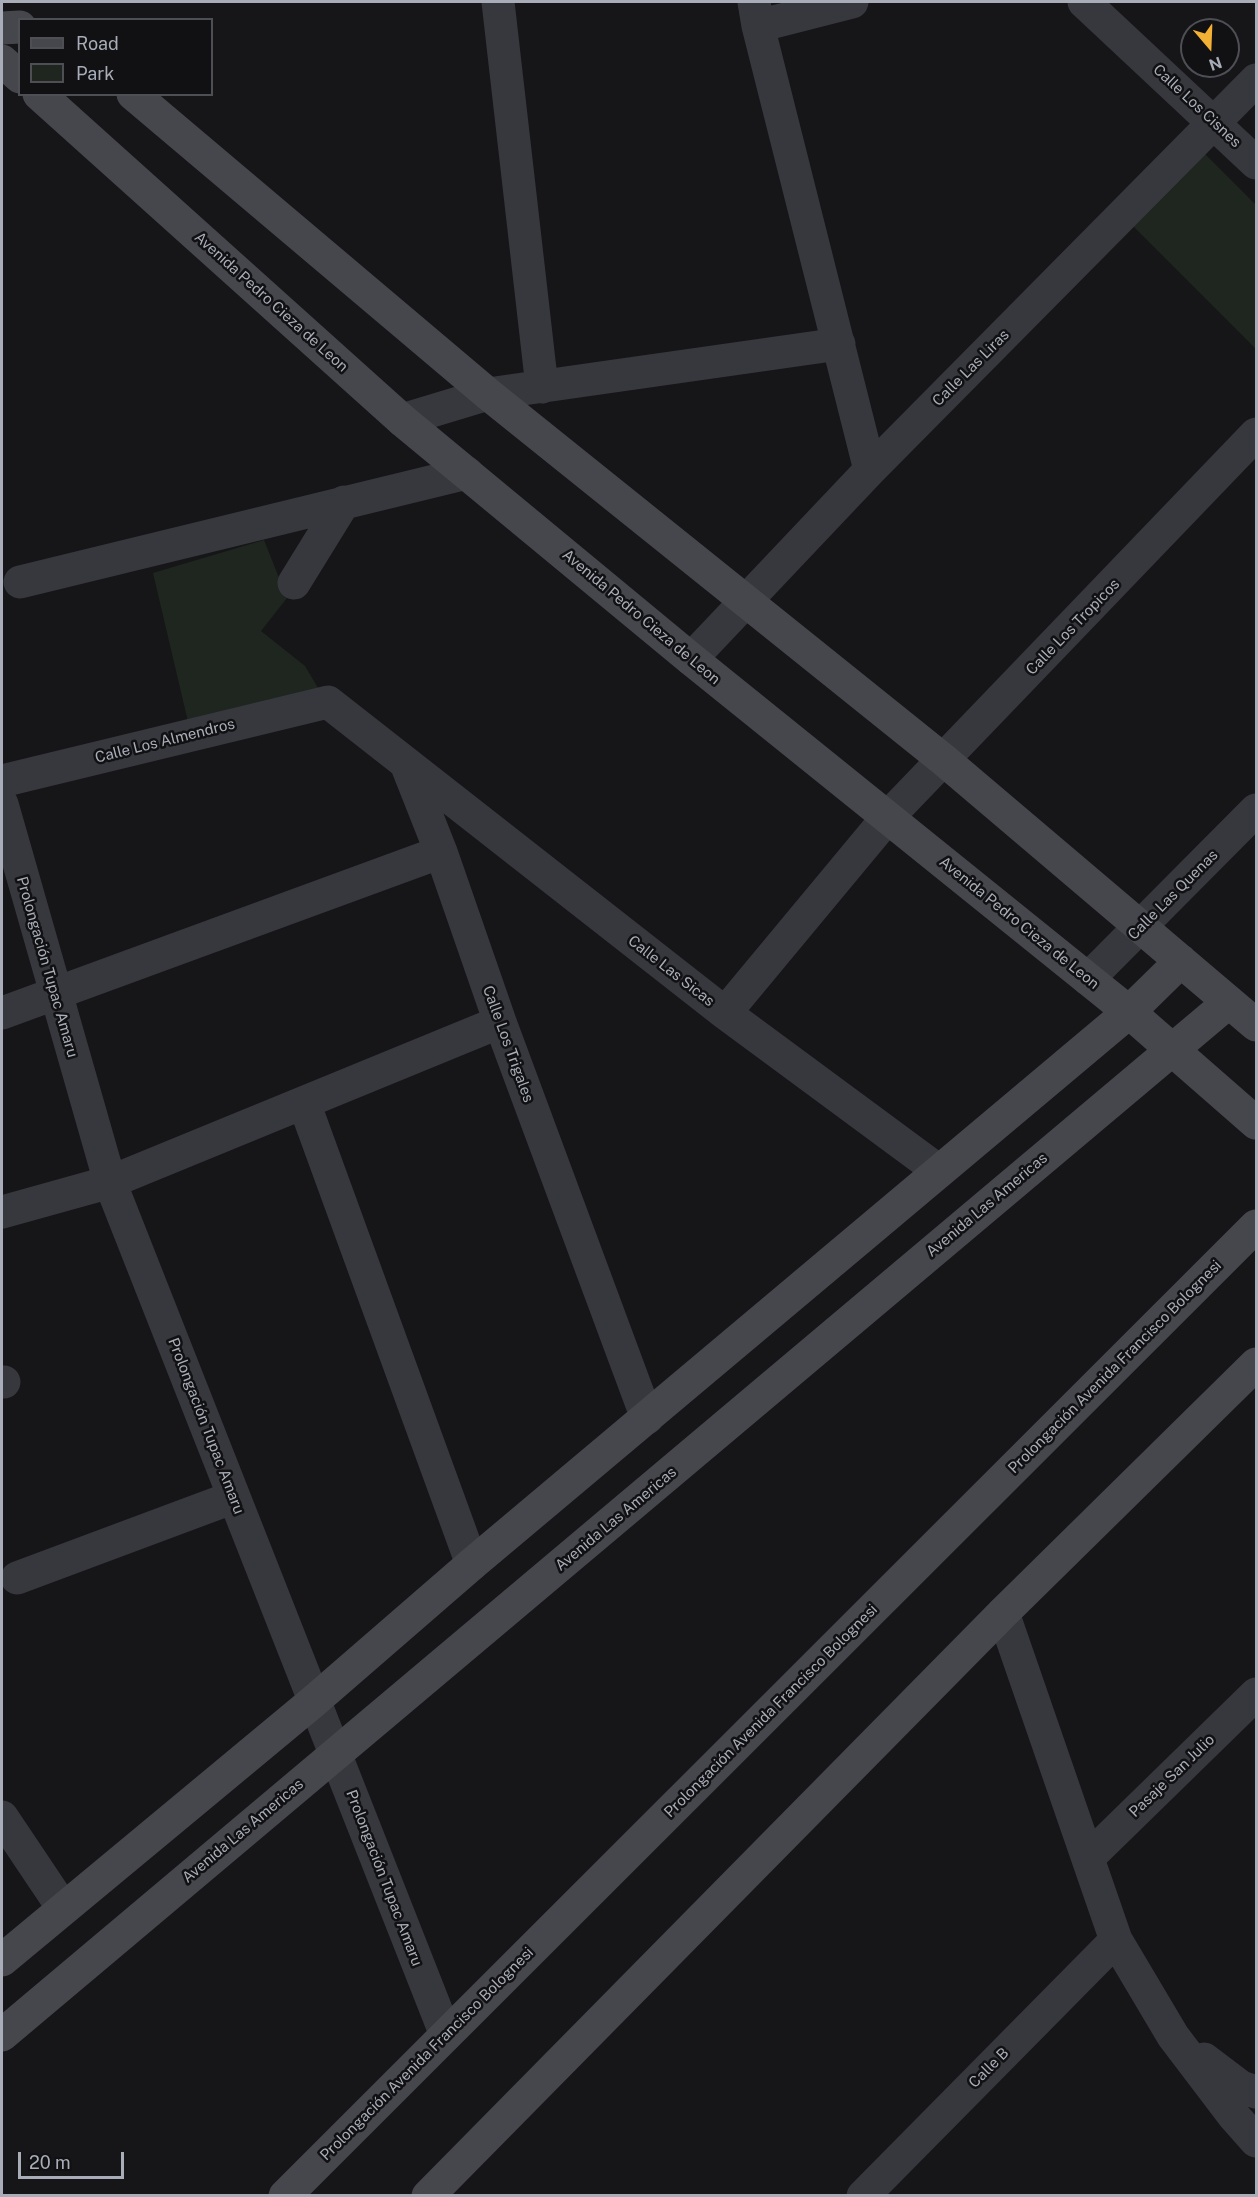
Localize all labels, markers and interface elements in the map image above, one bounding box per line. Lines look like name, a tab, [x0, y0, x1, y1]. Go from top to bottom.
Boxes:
legend	[18, 18, 213, 96]
north arrow	[1180, 18, 1240, 78]
text: Road	[76, 33, 119, 54]
text: N	[1206, 53, 1224, 75]
street label: Calle Los Cisnes	[1149, 61, 1245, 151]
text: Park	[76, 63, 114, 84]
street label: Avenida Pedro Cieza de Leon	[191, 228, 351, 376]
street label: Calle Las Liras	[929, 326, 1013, 410]
street label: Avenida Pedro Cieza de Leon	[558, 546, 724, 688]
street label: Calle Los Tropicos	[1023, 575, 1123, 679]
street label: Calle Los Almendros	[93, 715, 237, 767]
street label: Calle Las Quenas	[1124, 846, 1222, 944]
street label: Avenida Pedro Cieza de Leon	[935, 853, 1103, 993]
street label: Prolongación Tupac Amaru	[13, 874, 81, 1060]
street label: Calle Las Sicas	[624, 932, 718, 1010]
street label: Calle Los Trigales	[479, 983, 537, 1105]
street label: Avenida Las Americas	[923, 1149, 1051, 1261]
street label: Prolongación Avenida Francisco Bolognesi	[1005, 1257, 1225, 1477]
street label: Prolongación Tupac Amaru	[164, 1335, 248, 1517]
street label: Avenida Las Americas	[552, 1463, 680, 1575]
street label: Prolongación Avenida Francisco Bolognesi	[661, 1601, 881, 1821]
street label: Pasaje San Julio	[1126, 1731, 1218, 1821]
street label: Avenida Las Americas	[179, 1775, 307, 1887]
street label: Prolongación Tupac Amaru	[342, 1787, 426, 1969]
street label: Prolongación Avenida Francisco Bolognesi	[317, 1944, 537, 2164]
street label: Calle B	[965, 2044, 1013, 2092]
scale bar	[21, 2140, 128, 2178]
text: 20 m	[29, 2152, 71, 2173]

